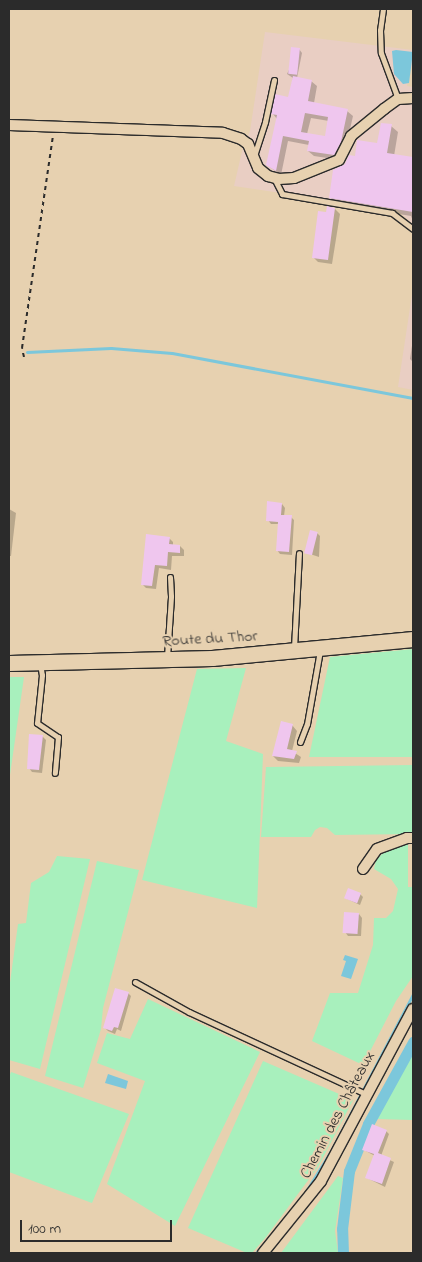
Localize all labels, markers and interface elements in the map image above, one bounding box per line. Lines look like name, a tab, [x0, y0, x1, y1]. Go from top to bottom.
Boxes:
street label: Route du Thor	[162, 627, 258, 651]
street label: Chemin des Châteaux	[296, 1048, 380, 1182]
scale bar	[22, 1210, 175, 1242]
text: 100 m	[28, 1218, 61, 1240]

